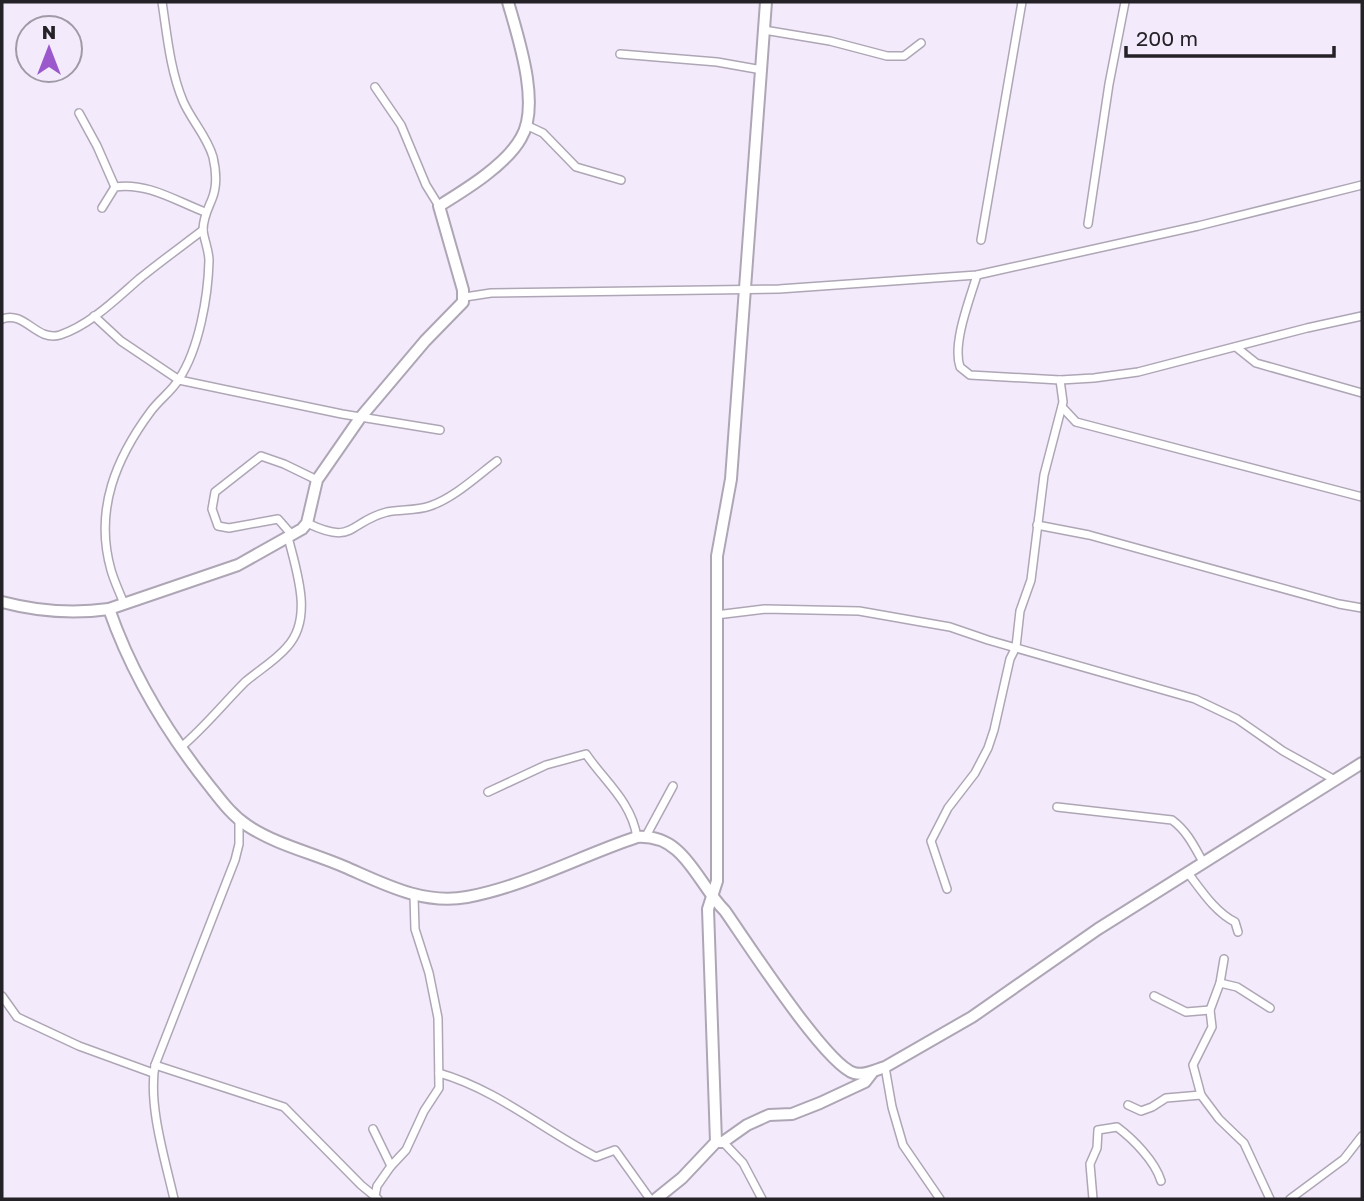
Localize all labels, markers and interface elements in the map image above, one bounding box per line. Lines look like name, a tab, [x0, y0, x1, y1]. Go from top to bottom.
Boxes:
north arrow	[14, 14, 84, 84]
scale bar	[1126, 14, 1334, 58]
text: N	[42, 20, 56, 43]
text: 200 m	[1136, 25, 1198, 51]

